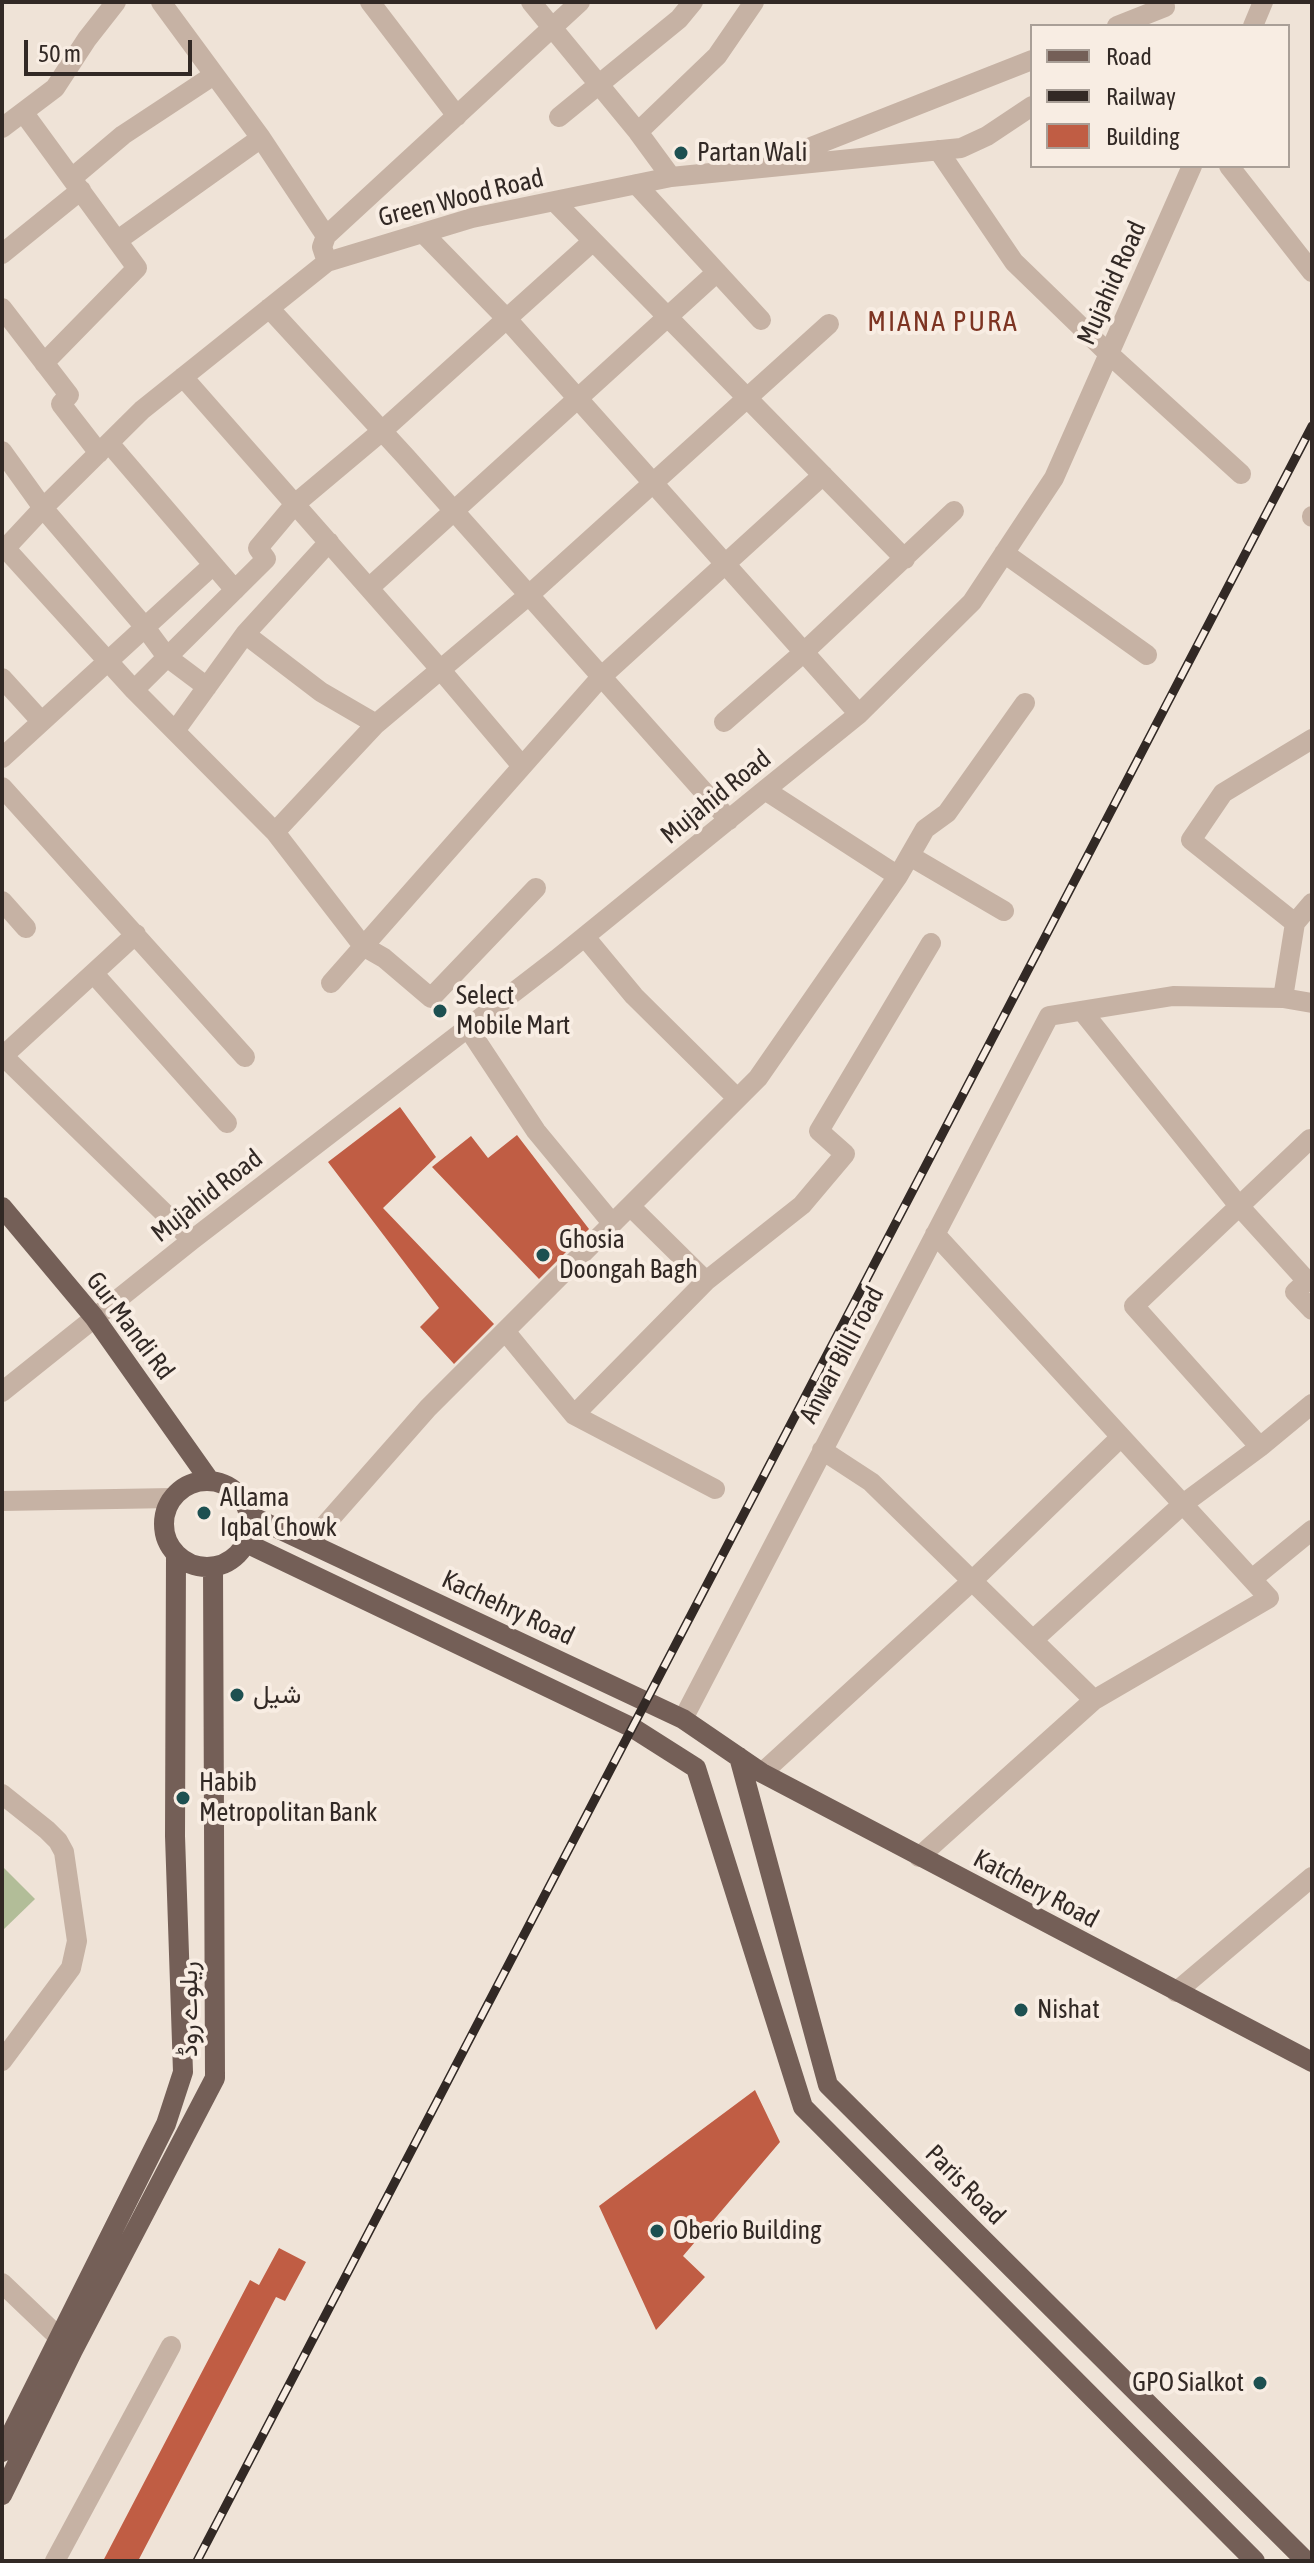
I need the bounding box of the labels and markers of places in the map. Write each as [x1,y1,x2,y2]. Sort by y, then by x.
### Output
place label: Partan Wali [697,137,807,169]
marker: Partan Wali [672,144,690,162]
place label: Select Mobile Mart [456,980,570,1042]
marker: Select Mobile Mart [431,1002,449,1020]
place label: Ghosia Doongah Bagh [559,1224,698,1286]
marker: Ghosia Doongah Bagh [534,1246,552,1264]
place label: Allama Iqbal Chowk [220,1482,337,1544]
marker: Allama Iqbal Chowk [195,1504,213,1522]
place label: شیل [253,1679,301,1711]
marker: شیل [228,1686,246,1704]
place label: Habib Metropolitan Bank [199,1767,377,1828]
marker: Habib Metropolitan Bank [174,1789,192,1807]
place label: Nishat [1037,1994,1100,2026]
marker: Nishat [1012,2001,1030,2019]
place label: Oberio Building [673,2215,821,2247]
marker: Oberio Building [648,2222,666,2240]
place label: GPO Sialkot [1132,2367,1244,2399]
marker: GPO Sialkot [1251,2374,1269,2392]

